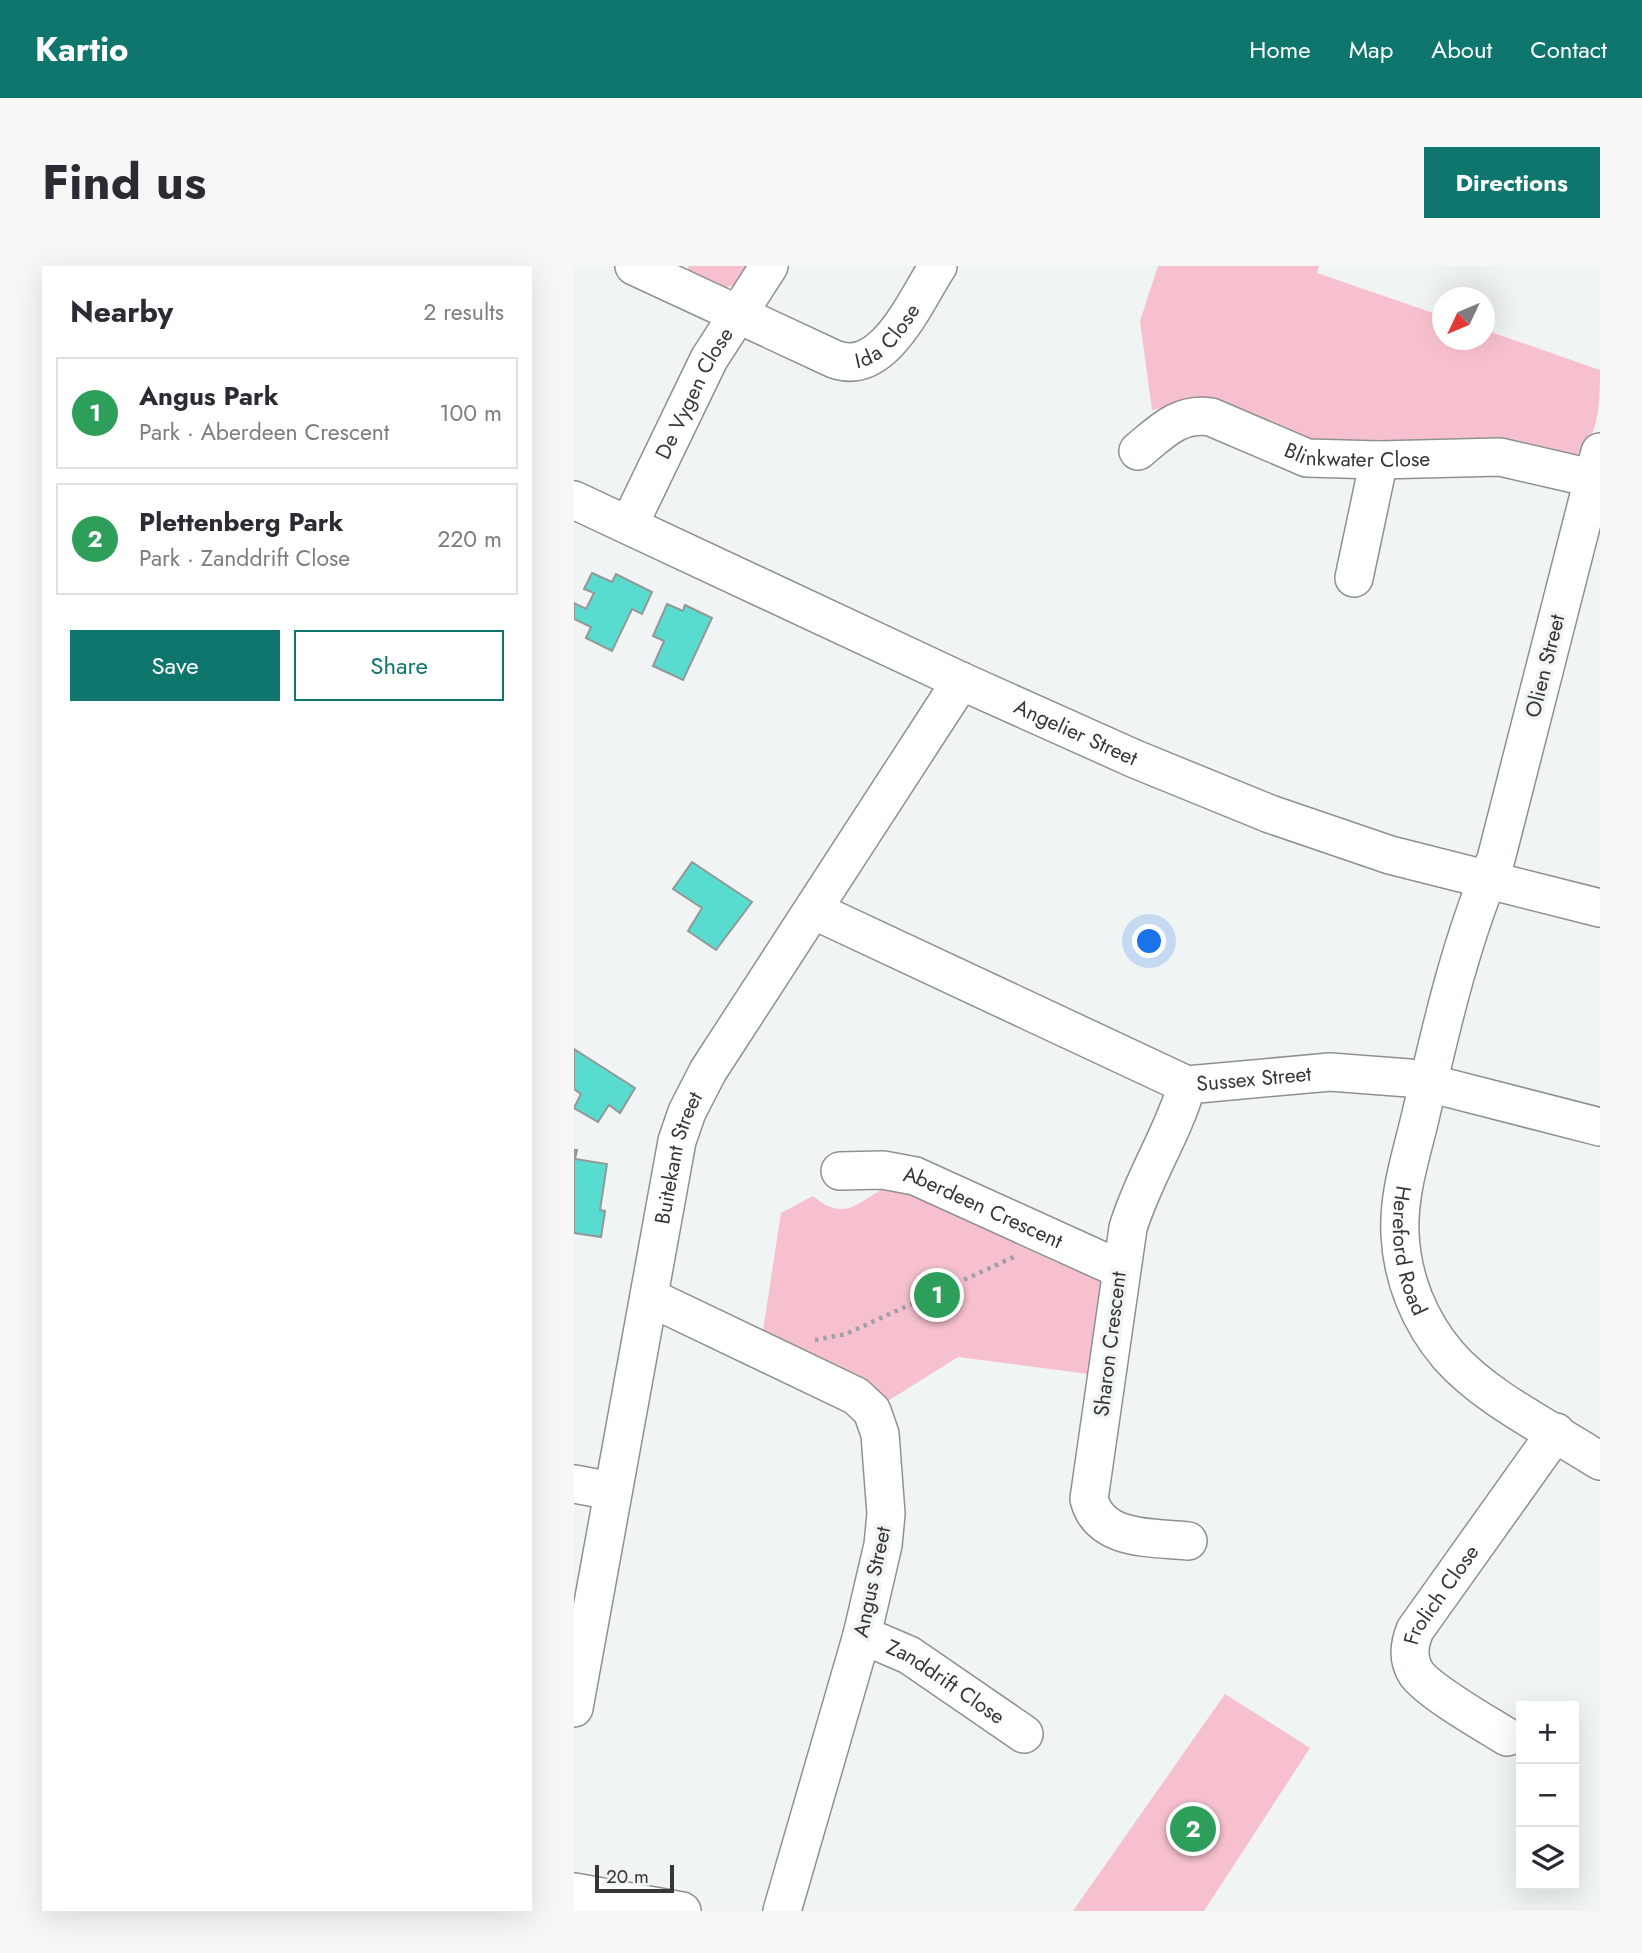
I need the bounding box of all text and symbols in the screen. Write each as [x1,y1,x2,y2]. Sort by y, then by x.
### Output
text: Kartio [35,26,129,73]
text: Home [1249,32,1311,67]
text: Map [1349,32,1393,67]
text: About [1431,32,1492,67]
text: Contact [1530,32,1607,67]
text: Find us [42,147,206,217]
button: Directions [1424,147,1600,218]
north arrow [1432,287,1495,350]
text: Nearby [70,290,173,333]
text: 2 results [423,295,504,329]
street label: Ida Close [852,298,927,376]
street label: De Vygen Close [648,321,741,464]
text: Angus Park [139,377,279,415]
text: 1 [89,396,101,430]
text: 100 m [439,396,502,430]
text: Park · Aberdeen Crescent [139,415,389,449]
street label: Blinkwater Close [1280,435,1431,475]
text: Plettenberg Park [139,503,344,541]
text: 2 [87,522,103,556]
text: 220 m [437,522,502,556]
text: Park · Zanddrift Close [139,541,350,575]
street label: Olien Street [1518,611,1572,721]
button: Save [70,630,280,701]
button: Share [294,630,504,701]
street label: Angelier Street [1009,692,1142,773]
your location [1132,924,1166,958]
street label: Sussex Street [1195,1059,1313,1099]
street label: Buitekant Street [647,1086,710,1227]
street label: Aberdeen Crescent [901,1159,1067,1256]
street label: Hereford Road [1385,1183,1434,1320]
pin: 1 [914,1269,960,1321]
street label: Sharon Crescent [1086,1270,1134,1418]
street label: Angus Street [846,1524,898,1640]
street label: Frolich Close [1396,1538,1486,1648]
street label: Zanddrift Close [882,1632,1011,1732]
map controls [1516,1701,1579,1890]
button: + [1516,1701,1579,1764]
button: − [1516,1764,1579,1827]
pin: 2 [1170,1803,1216,1855]
button: layers [1516,1827,1579,1890]
scale bar [595,1862,674,1894]
text: 20 m [606,1863,649,1890]

